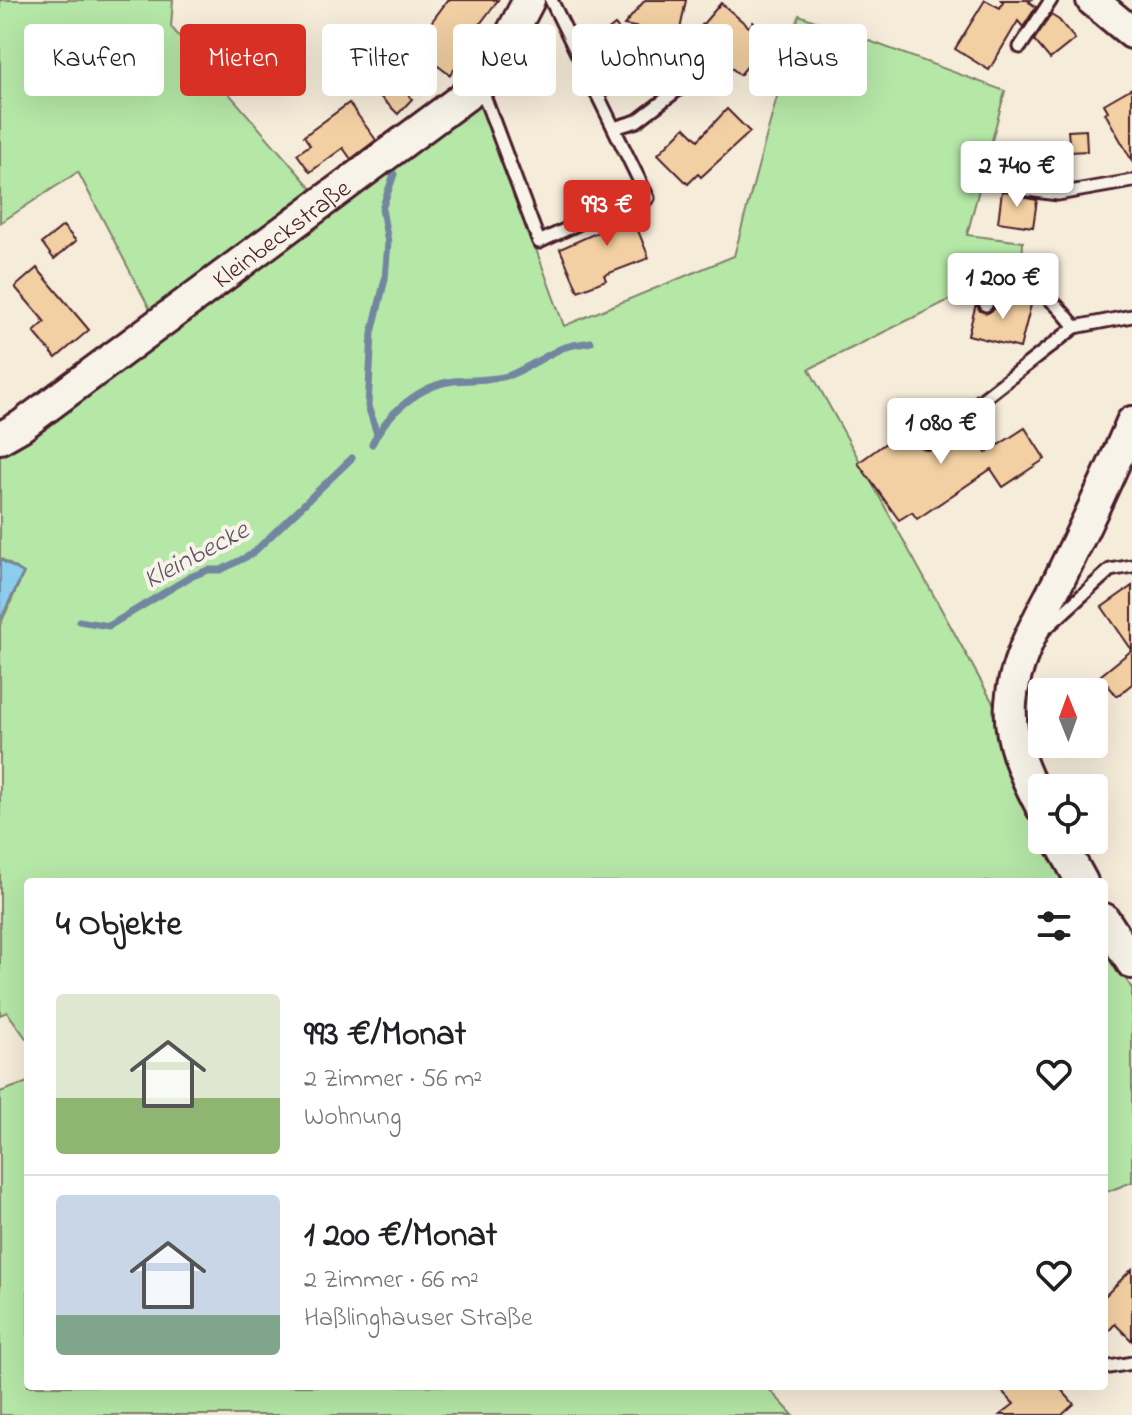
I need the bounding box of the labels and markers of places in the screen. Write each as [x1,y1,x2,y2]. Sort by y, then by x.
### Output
pin: 2 740 € [943,141,1091,209]
pin: 993 € [551,180,663,248]
pin: 1 200 € [929,253,1077,321]
pin: 1 080 € [867,398,1015,466]

